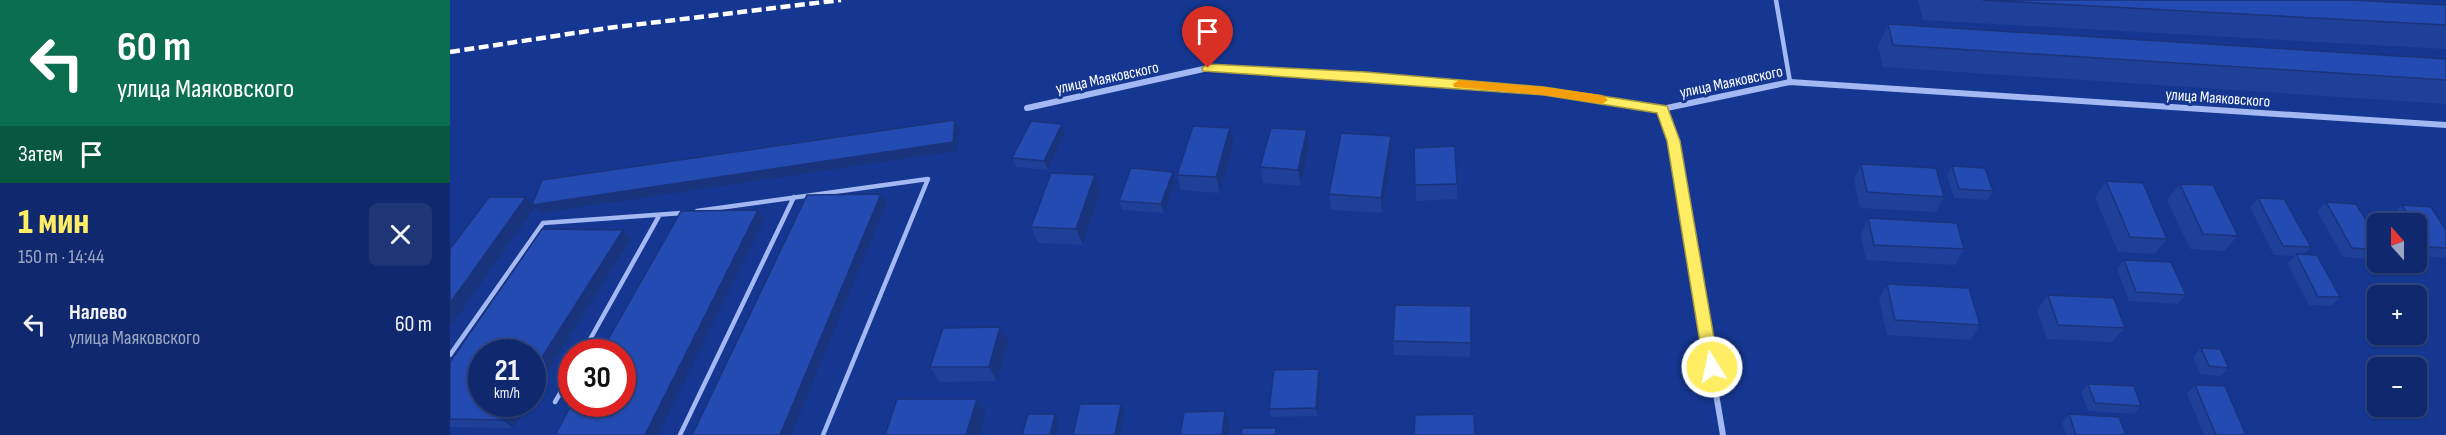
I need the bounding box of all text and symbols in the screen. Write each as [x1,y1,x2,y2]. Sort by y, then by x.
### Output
pin [1182,6,1233,68]
icon: arrive [1191,15,1224,48]
text: 60 m [117,22,191,73]
icon: left [18,24,96,102]
street label: улица Маяковского [1054,58,1161,99]
street label: улица Маяковского [1678,62,1785,103]
text: улица Маяковского [117,73,294,105]
street label: улица Маяковского [2165,85,2271,112]
icon: arrive [75,138,108,171]
text: Затем [18,141,63,168]
text: 1 мин [18,201,89,244]
button: close [369,203,432,266]
north arrow [2367,213,2427,273]
map controls [2367,213,2427,417]
text: 150 m · 14:44 [18,245,104,269]
button: + [2367,285,2427,345]
text: Налево [69,299,127,326]
icon: left [18,308,51,341]
text: 60 m [395,311,432,338]
text: улица Маяковского [69,326,200,350]
position arrow [1680,335,1744,399]
speed limit sign: 30 [558,339,636,417]
text: 21 [495,353,519,389]
button: − [2367,357,2427,417]
text: km/h [494,384,520,403]

